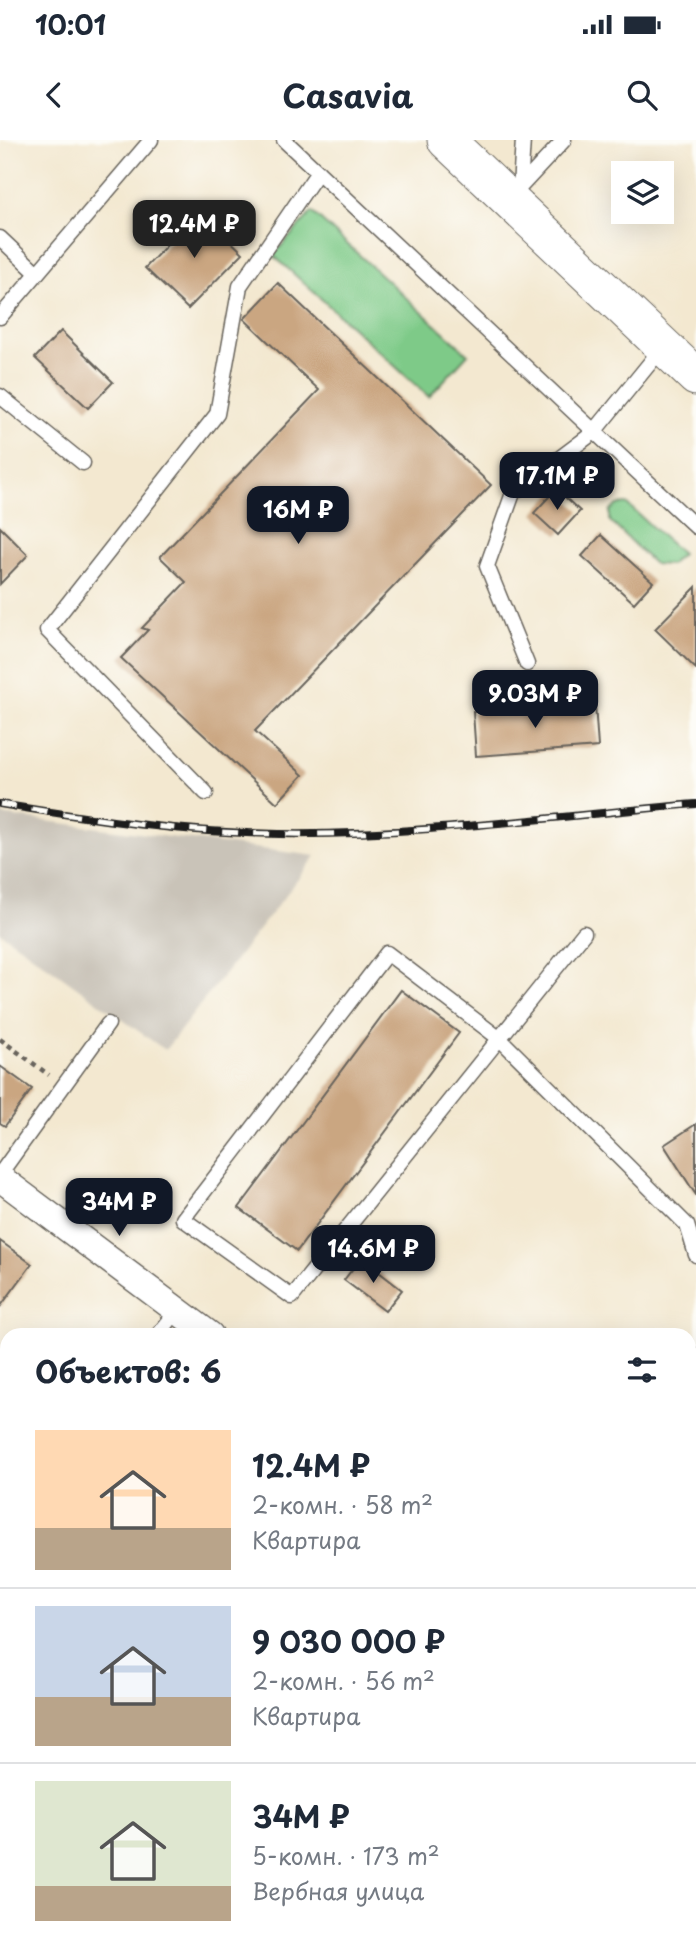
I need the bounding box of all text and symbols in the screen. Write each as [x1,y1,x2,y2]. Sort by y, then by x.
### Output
text: 10:01 [35,5,106,44]
text: Casavia [282,71,414,119]
icon: back [35,76,73,114]
icon: search [623,76,661,114]
map controls [611,161,674,224]
button: layers [611,161,674,224]
pin: 12.4M ₽ [129,200,259,260]
text: 12.4M ₽ [149,205,239,240]
pin: 17.1M ₽ [492,452,622,512]
text: 17.1M ₽ [516,457,598,492]
pin: 16M ₽ [249,486,347,546]
text: 16M ₽ [263,491,333,526]
pin: 9.03M ₽ [470,670,600,730]
text: 9.03M ₽ [488,675,582,710]
pin: 34M ₽ [70,1178,168,1238]
text: 34M ₽ [82,1183,156,1218]
pin: 14.6M ₽ [308,1226,438,1285]
text: 14.6M ₽ [327,1230,419,1265]
text: Объектов: 6 [35,1348,221,1393]
icon: filters [623,1351,661,1389]
text: 12.4M ₽ [252,1442,370,1487]
icon: home [91,1458,175,1542]
text: 2-комн. · 58 m² [252,1487,433,1522]
text: Квартира [252,1522,360,1557]
text: 9 030 000 ₽ [252,1618,445,1663]
icon: home [91,1634,175,1718]
text: 2-комн. · 56 m² [252,1663,435,1698]
text: Квартира [252,1698,360,1733]
text: 34M ₽ [252,1793,350,1838]
icon: home [91,1809,175,1893]
text: 5-комн. · 173 m² [252,1838,440,1873]
text: Вербная улица [252,1873,424,1908]

